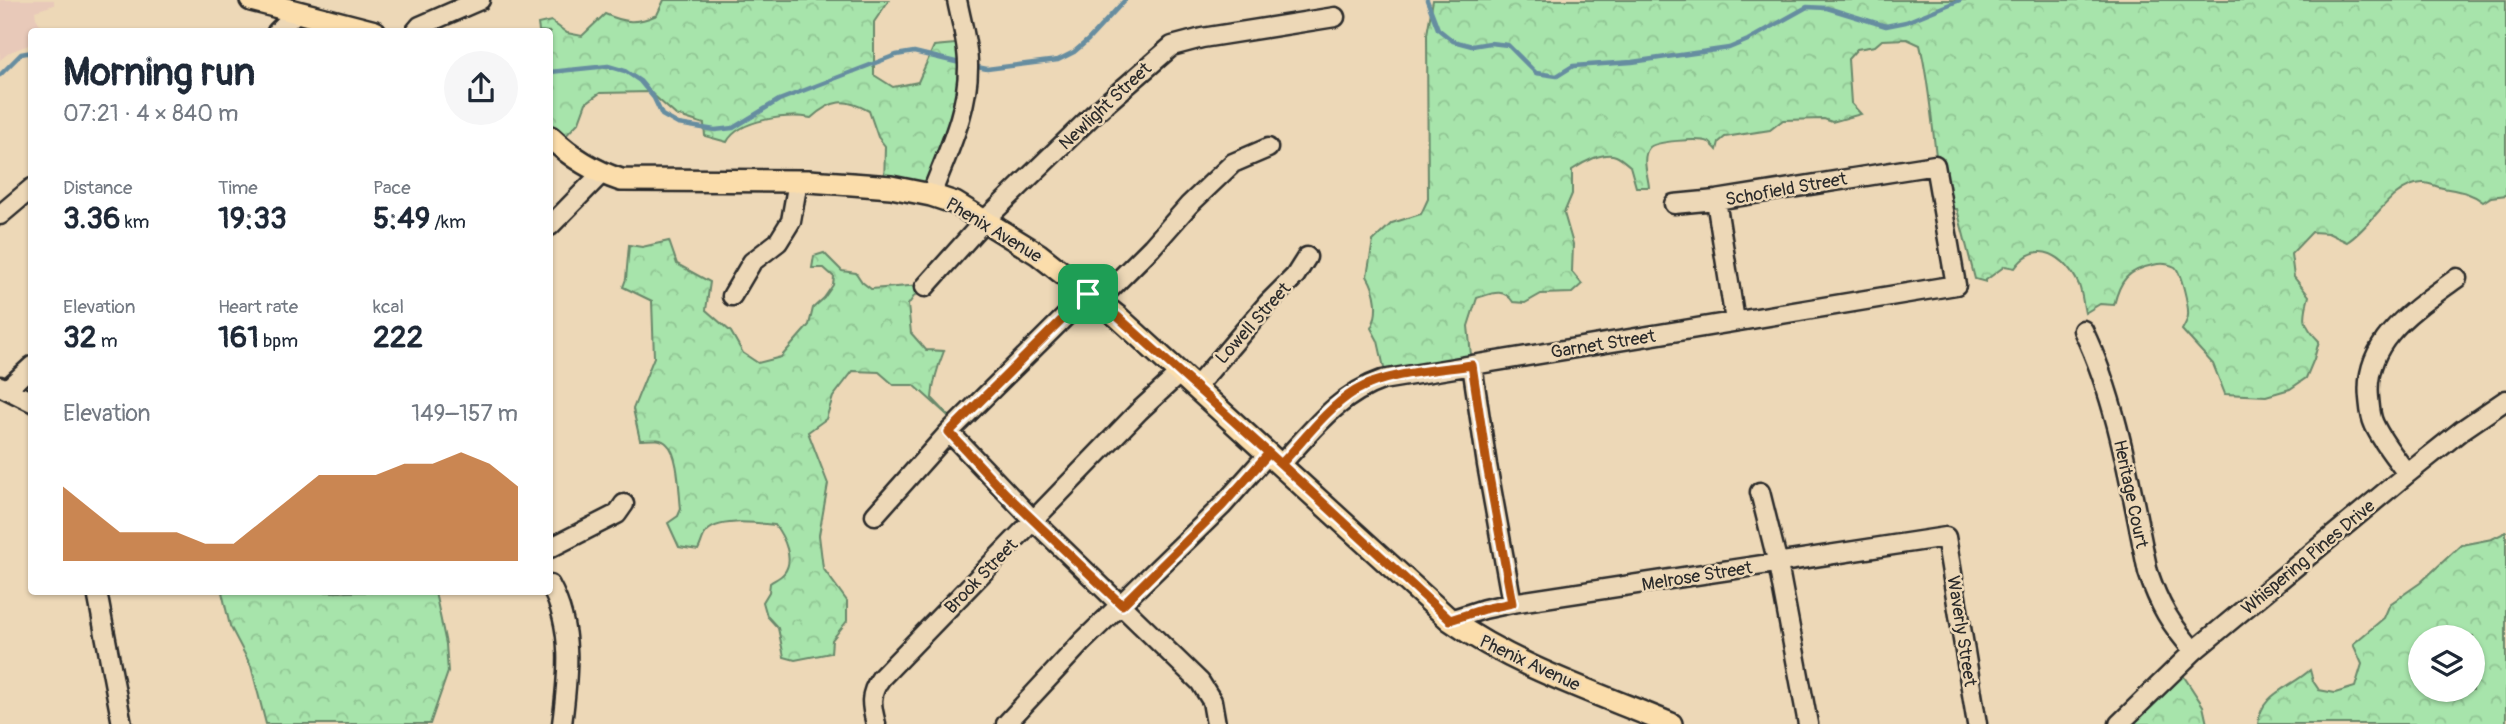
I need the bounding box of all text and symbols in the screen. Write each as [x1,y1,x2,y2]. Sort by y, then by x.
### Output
text: Morning run [63,49,255,97]
button: share [444,51,518,125]
street label: Newlight Street [1054,57,1157,155]
text: 07:21 · 4 × 840 m [63,99,238,128]
street label: Schofield Street [1724,167,1849,211]
text: Distance [63,176,132,200]
text: Time [218,176,258,200]
text: Pace [373,176,411,200]
street label: Phenix Avenue [941,193,1046,268]
text: 3.36 [63,200,121,237]
text: 19:33 [218,200,287,237]
text: 5:49 [373,200,430,237]
text: km [121,210,149,234]
text: /km [430,210,466,234]
pin [1058,264,1118,324]
icon: arrive [1069,275,1107,313]
street label: Lowell Street [1211,277,1297,369]
text: Elevation [63,295,135,319]
text: Heart rate [218,295,298,319]
text: kcal [373,295,404,319]
text: 32 [63,319,97,356]
text: 161 [218,319,259,356]
text: 222 [373,319,423,356]
street label: Garnet Street [1549,325,1658,364]
text: m [97,329,118,353]
text: bpm [259,329,298,353]
text: Elevation [63,399,151,428]
text: 149–157 m [411,399,518,428]
street label: Heritage Court [2108,438,2153,551]
street label: Whispering Pines Drive [2237,495,2380,620]
street label: Brook Street [940,533,1023,619]
street label: Melrose Street [1640,556,1755,597]
street label: Waverly Street [1941,574,1982,689]
map controls [2408,625,2485,702]
button: layers [2408,625,2485,702]
street label: Phenix Avenue [1476,630,1584,697]

